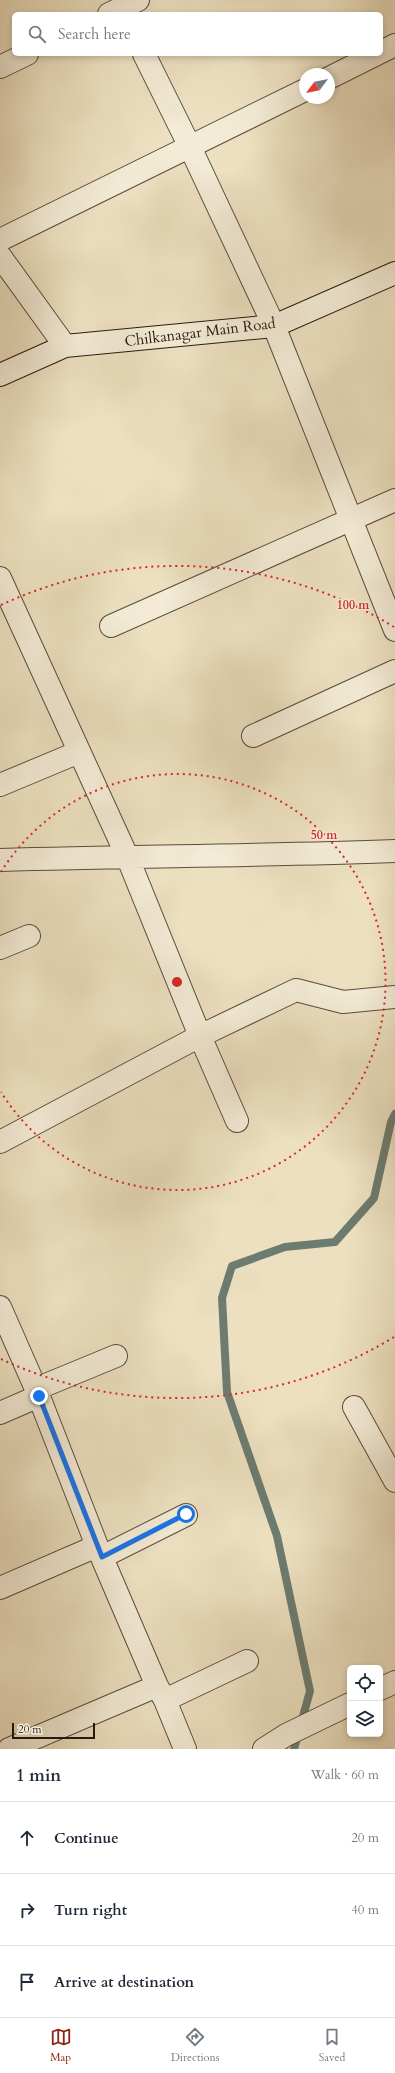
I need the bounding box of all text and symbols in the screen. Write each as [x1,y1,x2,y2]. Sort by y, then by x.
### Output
search box [12,12,383,56]
icon: search [26,23,48,45]
text: Search here [58,24,131,44]
north arrow [299,68,335,104]
street label: Chilkanagar Main Road [123,313,277,351]
text: 100 m [337,597,370,613]
text: 50 m [311,827,338,843]
centre of rings [170,975,184,989]
route end [30,1387,48,1405]
route start [177,1505,195,1523]
map controls [347,1665,383,1737]
button: locate [347,1665,383,1701]
button: layers [347,1701,383,1737]
scale bar [12,1721,95,1740]
text: 20 m [18,1722,42,1737]
text: 1 min [16,1764,61,1787]
text: Walk · 60 m [311,1766,379,1784]
icon: ahead [16,1827,38,1849]
text: Continue [54,1828,119,1848]
text: 20 m [351,1829,379,1847]
icon: right [16,1899,38,1921]
text: Turn right [54,1900,127,1920]
text: 40 m [351,1901,379,1919]
icon: arrive [16,1971,38,1993]
text: Arrive at destination [54,1972,194,1992]
tab: Map [50,2026,72,2065]
tab: Directions [171,2026,219,2065]
tab: Saved [319,2026,345,2065]

